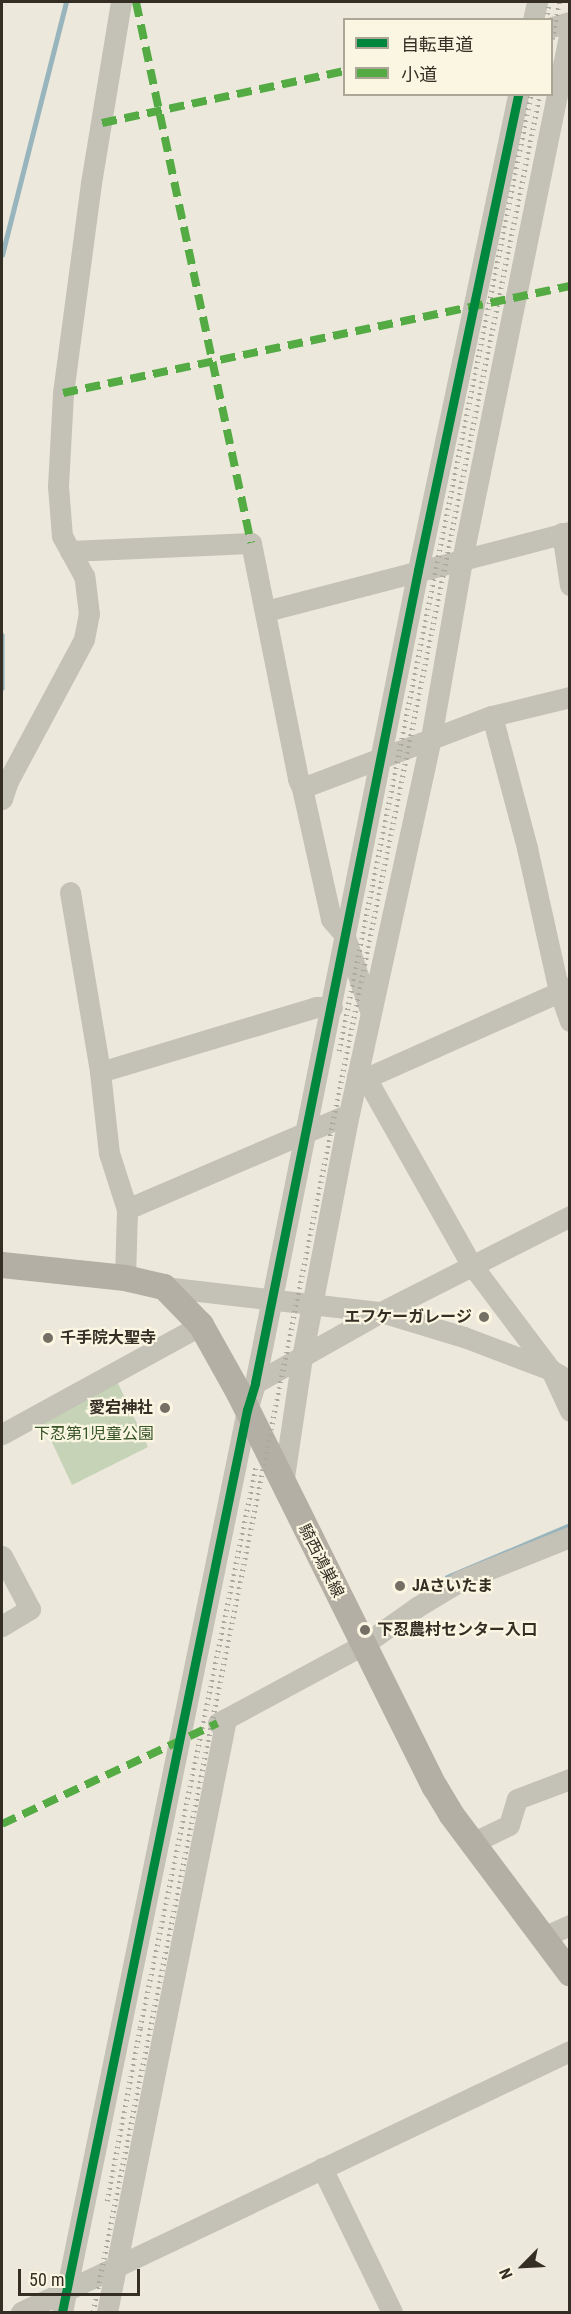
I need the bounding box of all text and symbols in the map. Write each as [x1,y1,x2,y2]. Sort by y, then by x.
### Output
legend [343,18,553,96]
text: 自転車道 [401,34,473,55]
text: 小道 [401,64,437,85]
place label: エフケーガレージ [344,1307,472,1327]
marker: エフケーガレージ [477,1310,491,1324]
place label: 千手院大聖寺 [60,1328,156,1348]
marker: 千手院大聖寺 [41,1331,55,1345]
place label: 愛宕神社 [89,1398,153,1418]
marker: 愛宕神社 [158,1401,172,1415]
park label: 下忍第1児童公園 [34,1424,154,1444]
street label: 騎西鴻巣線 [294,1521,348,1601]
place label: JAさいたま [412,1576,493,1596]
marker: JAさいたま [393,1579,407,1593]
place label: 下忍農村センター入口 [377,1620,537,1640]
marker: 下忍農村センター入口 [358,1623,372,1637]
north arrow [493,2236,553,2296]
scale bar [21,2257,142,2295]
text: N [495,2265,517,2282]
text: 50 m [29,2269,64,2290]

